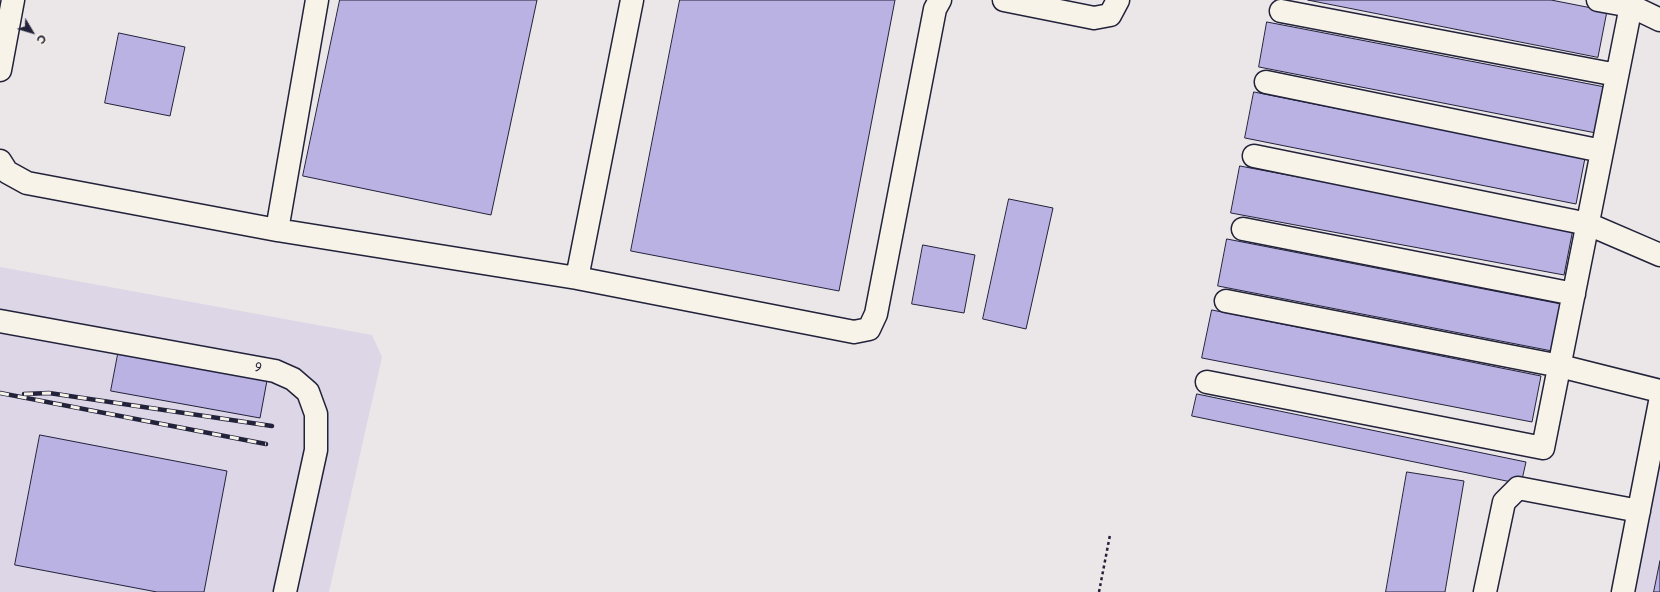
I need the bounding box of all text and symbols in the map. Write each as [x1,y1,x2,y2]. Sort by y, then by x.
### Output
north arrow [12,12,52,52]
text: С [33,31,51,48]
street label: 9 [253,360,263,376]

